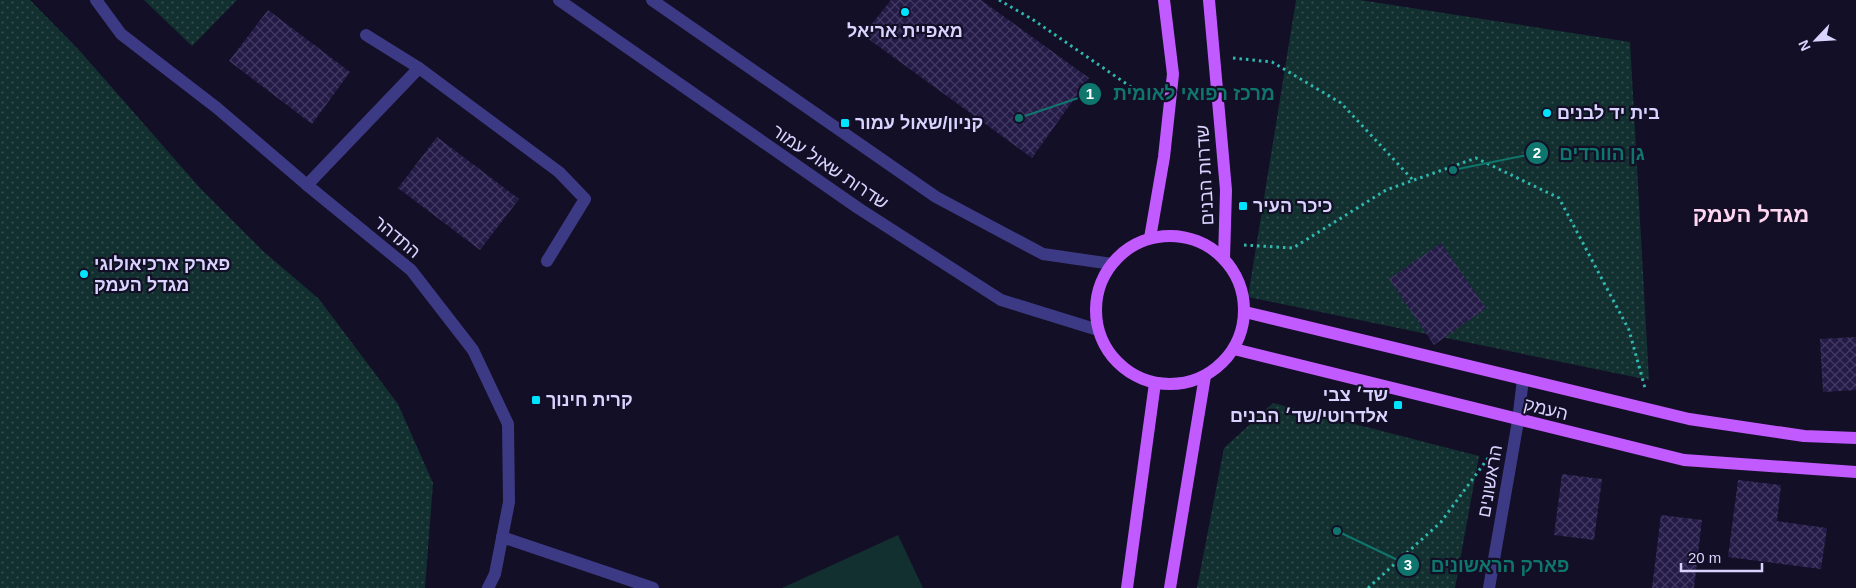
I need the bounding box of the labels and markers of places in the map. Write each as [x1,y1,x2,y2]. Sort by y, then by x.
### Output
marker: מאפיית אריאל [899,6,911,18]
place label: מאפיית אריאל [847,21,963,41]
callout: מרכז רפואי לאומית [1078,77,1284,111]
place label: בית יד לבנים [1557,103,1660,123]
marker: בית יד לבנים [1541,107,1553,119]
place label: קניון/שאול עמור [855,113,983,133]
marker: קניון/שאול עמור [839,117,851,129]
callout: גן הוורדים [1524,136,1655,170]
place label: כיכר העיר [1253,196,1332,216]
marker: כיכר העיר [1237,200,1249,212]
place label: פארק ארכיאולוגי מגדל העמק [94,254,230,295]
marker: פארק ארכיאולוגי מגדל העמק [78,268,90,280]
place label: שד׳ צבי אלדרוטי/שד׳ הבנים [1230,385,1388,426]
place label: קרית חינוך [546,390,633,410]
marker: קרית חינוך [530,394,542,406]
marker: שד׳ צבי אלדרוטי/שד׳ הבנים [1392,399,1404,411]
callout: פארק הראשונים [1396,548,1579,582]

